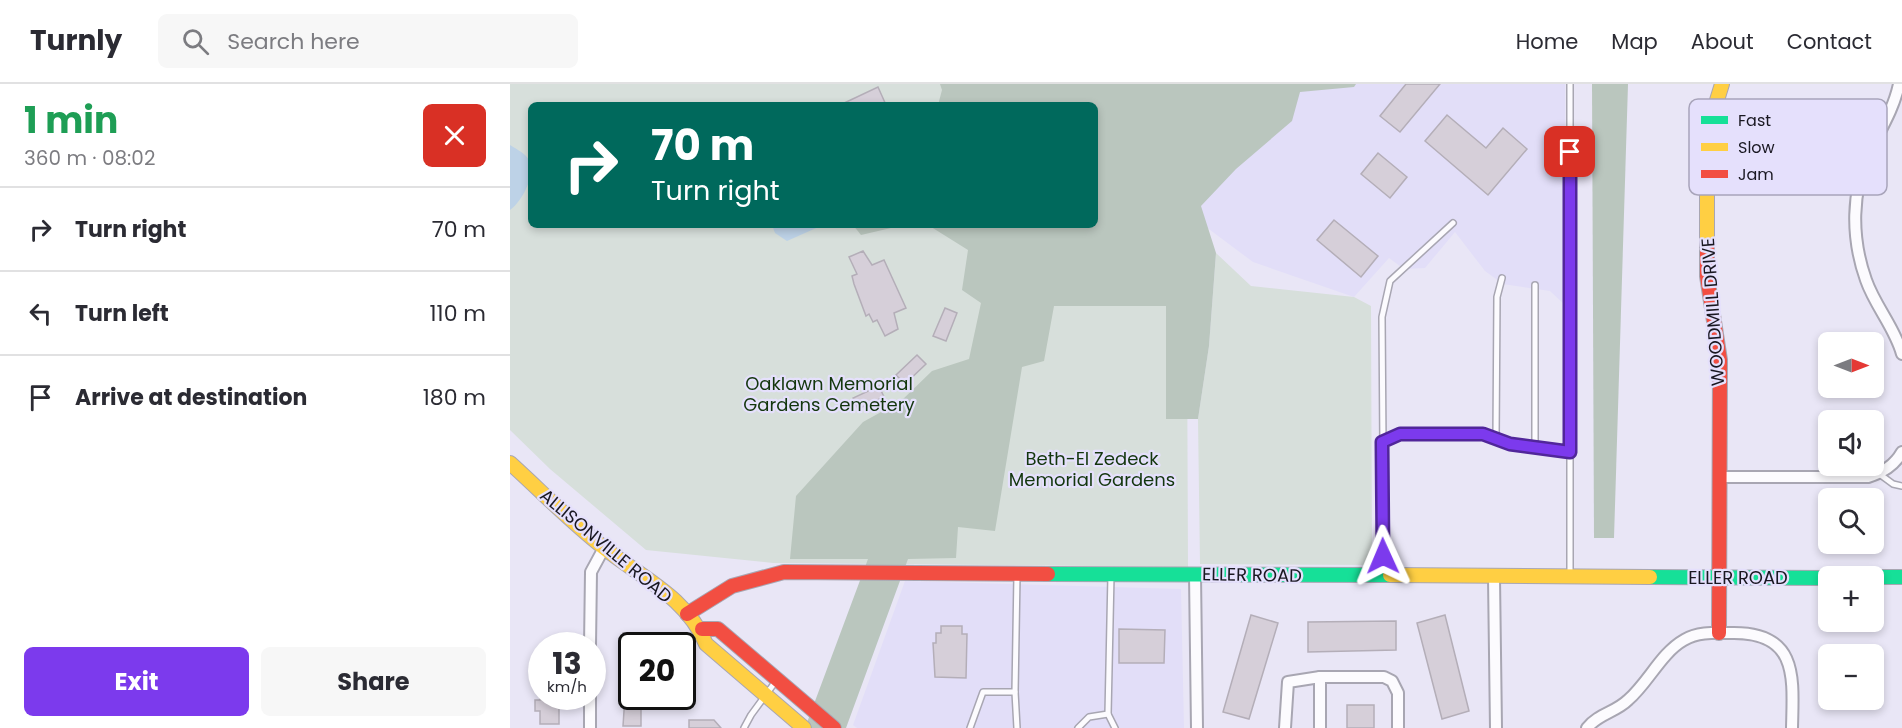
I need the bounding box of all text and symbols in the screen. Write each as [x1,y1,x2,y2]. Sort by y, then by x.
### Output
search box [158,14,578,68]
text: Turnly [30,21,122,60]
icon: search [179,25,212,58]
text: Search here [227,26,360,57]
text: Home [1516,27,1578,56]
text: Map [1611,27,1658,56]
text: About [1691,27,1754,56]
text: Contact [1787,27,1872,56]
text: 1 min [24,95,118,146]
legend [1689,99,1887,195]
button: close [423,104,486,167]
text: Fast [1738,109,1771,132]
text: 70 m [651,116,754,175]
icon: right [552,126,630,204]
pin [1544,126,1595,177]
icon: arrive [1553,135,1586,168]
text: Slow [1738,136,1775,159]
text: 360 m · 08:02 [24,144,155,172]
text: Jam [1738,163,1774,186]
text: Turn right [651,172,780,209]
icon: right [24,213,57,246]
text: Turn right [75,214,186,245]
text: 70 m [432,214,486,245]
street label: WOODMILL DRIVE [1695,237,1730,387]
icon: left [24,297,57,330]
text: Turn left [75,298,169,329]
text: 110 m [430,298,486,329]
north arrow [1818,332,1884,398]
map controls [1818,332,1884,710]
park label: Oaklawn Memorial Gardens Cemetery [743,371,915,417]
icon: arrive [24,381,57,414]
text: Arrive at destination [75,382,307,413]
text: 180 m [423,382,486,413]
button: sound [1818,410,1884,476]
park label: Beth-El Zedeck Memorial Gardens [1009,446,1175,492]
street label: ALLISONVILLE ROAD [535,483,678,608]
button: search [1818,488,1884,554]
position arrow [1351,524,1415,588]
street label: ELLER ROAD [1202,561,1302,588]
street label: ELLER ROAD [1688,565,1788,590]
button: + [1818,566,1884,632]
speed limit sign: 20 [618,632,696,710]
text: 13 [552,642,582,685]
button: − [1818,644,1884,710]
button: Exit [24,647,249,716]
button: Share [261,647,486,716]
text: km/h [547,676,587,697]

